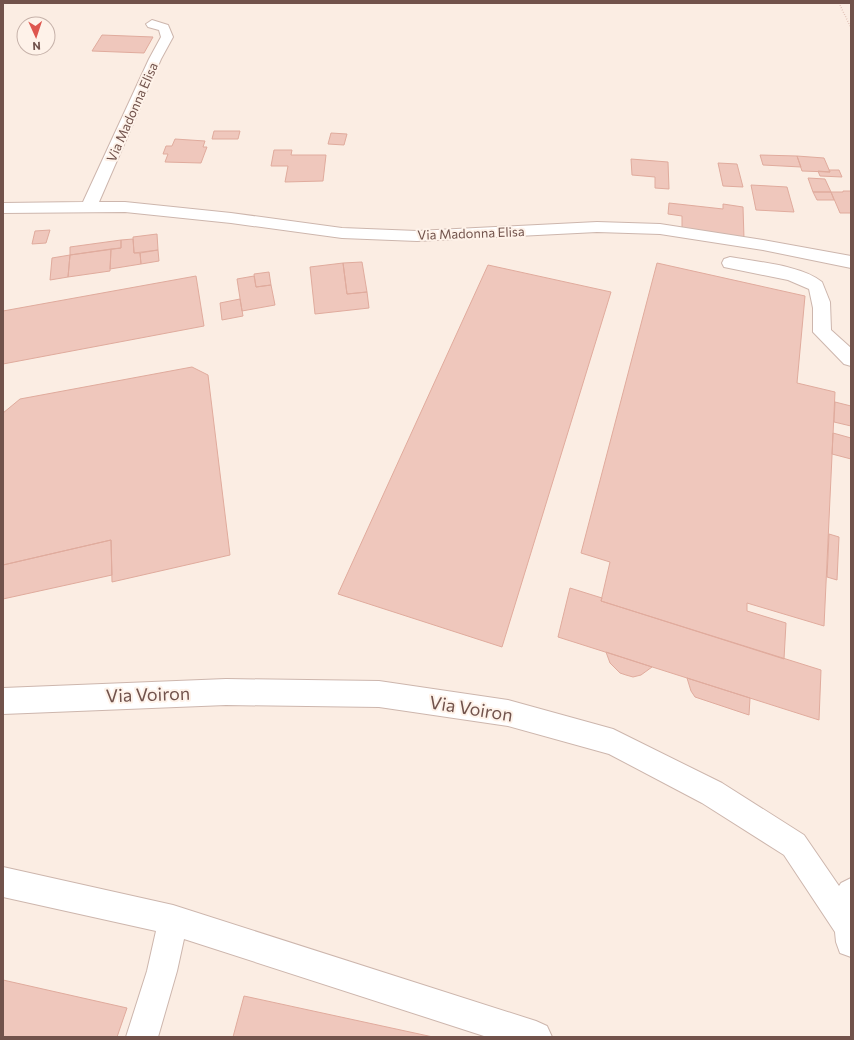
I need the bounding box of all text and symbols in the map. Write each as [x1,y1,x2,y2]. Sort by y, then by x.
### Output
north arrow [16,16,56,56]
text: N [32,40,41,53]
street label: Via Madonna Elisa [103,60,161,164]
street label: Via Madonna Elisa [417,223,525,243]
street label: Via Voiron [105,682,190,706]
street label: Via Voiron [428,691,514,725]

